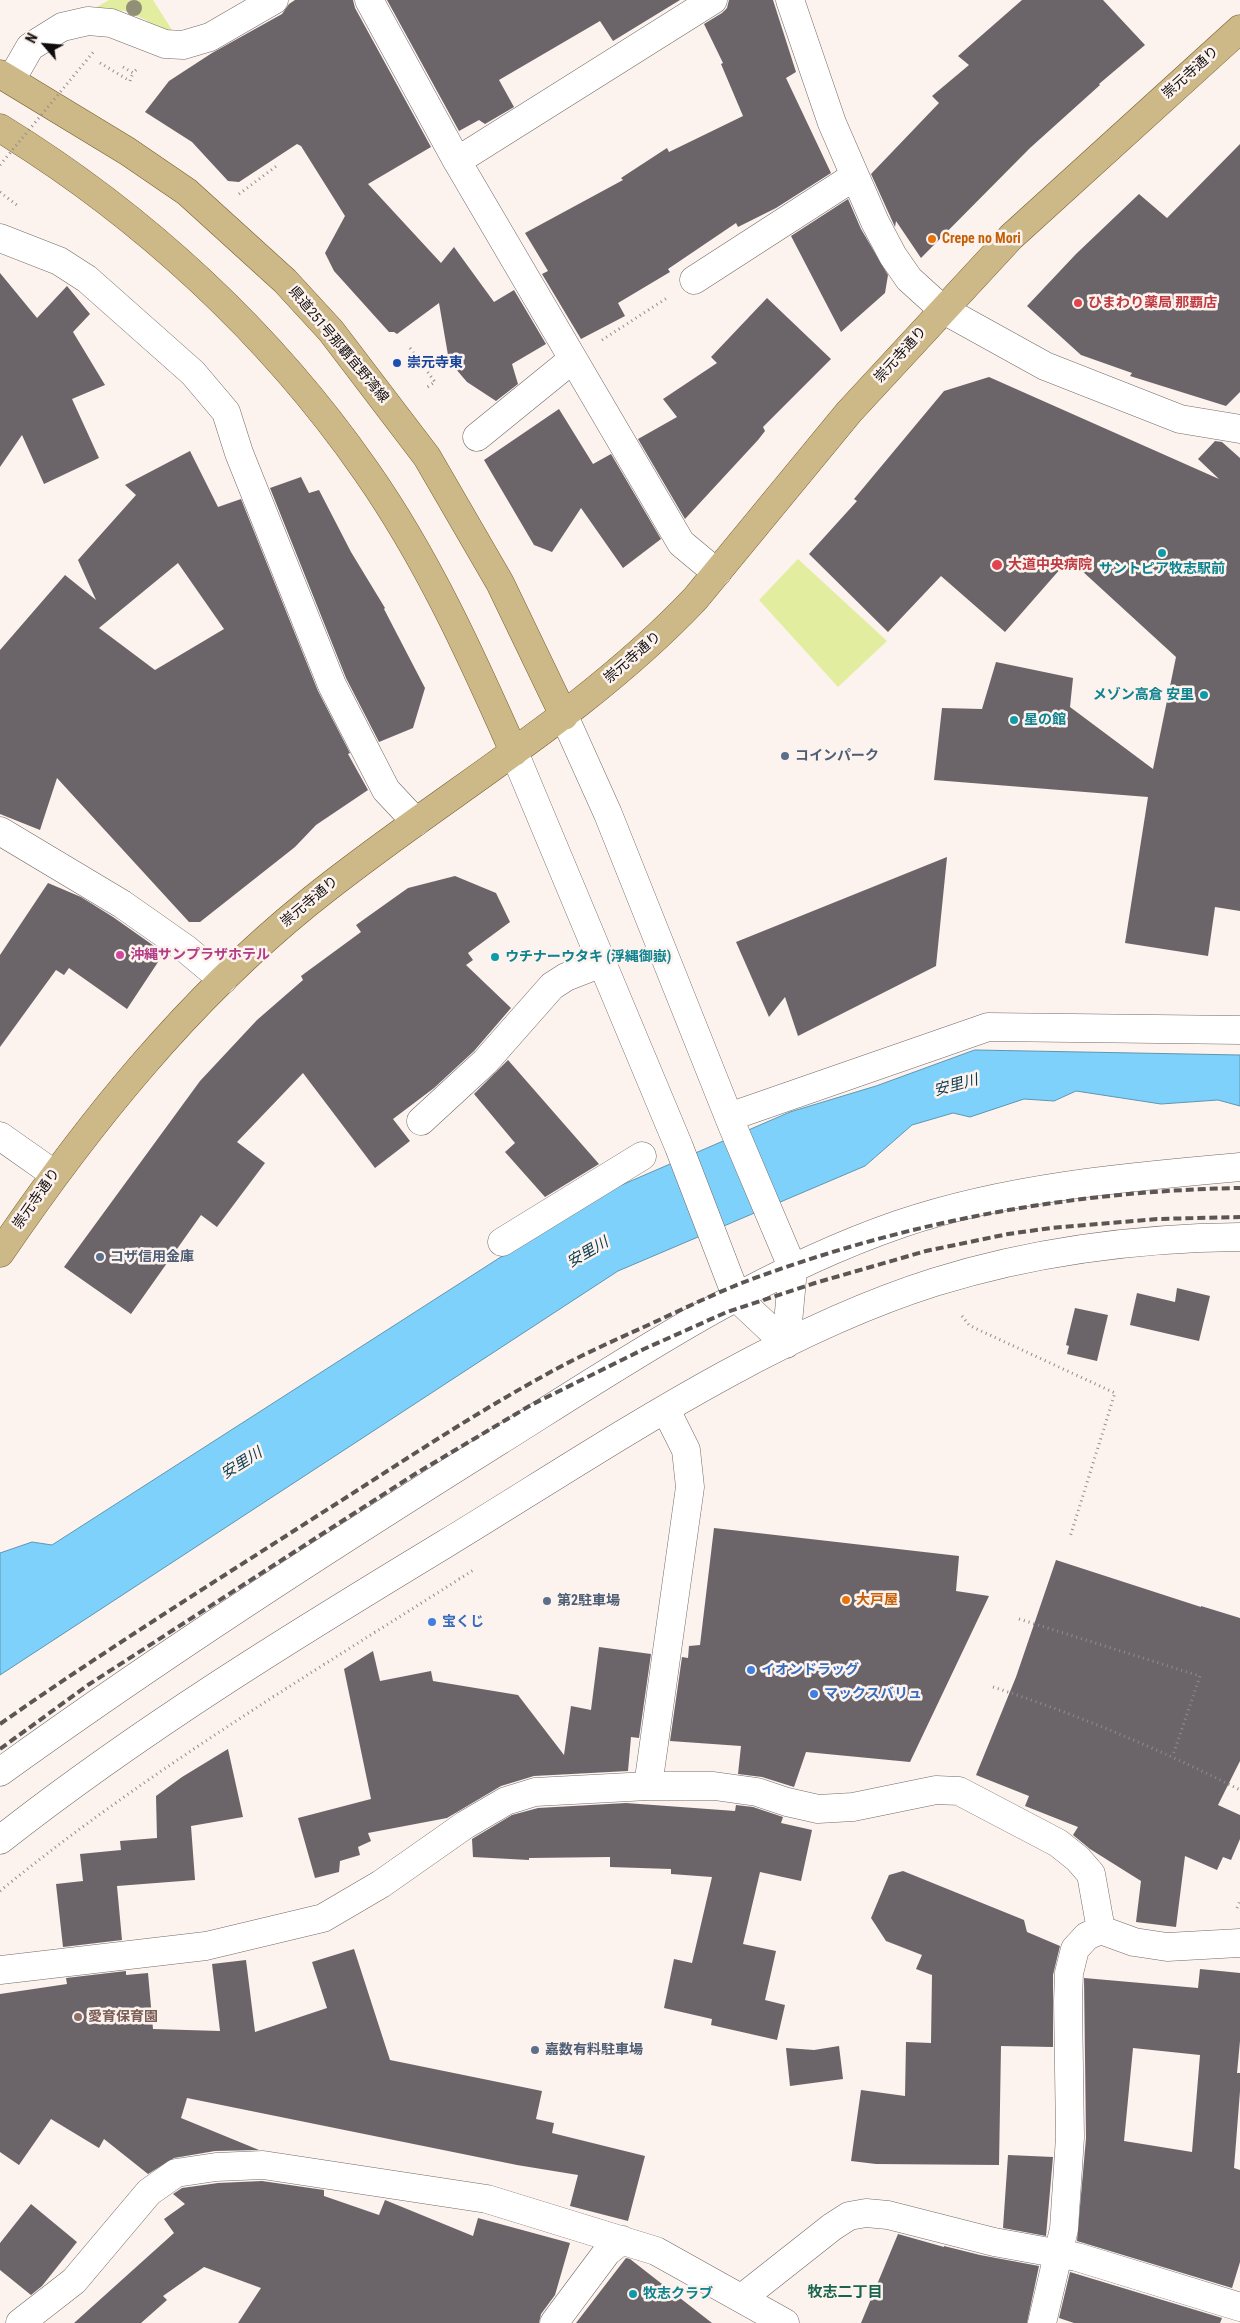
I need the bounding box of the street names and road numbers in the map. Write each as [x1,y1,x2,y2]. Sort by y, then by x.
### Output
street label: 崇元寺通り [1159,43,1223,103]
street label: 県道251号那覇宜野湾線 [284,283,392,407]
street label: 崇元寺通り [871,323,931,387]
street label: 崇元寺通り [601,629,665,687]
street label: 崇元寺通り [278,873,342,931]
street label: 崇元寺通り [10,1166,64,1232]

